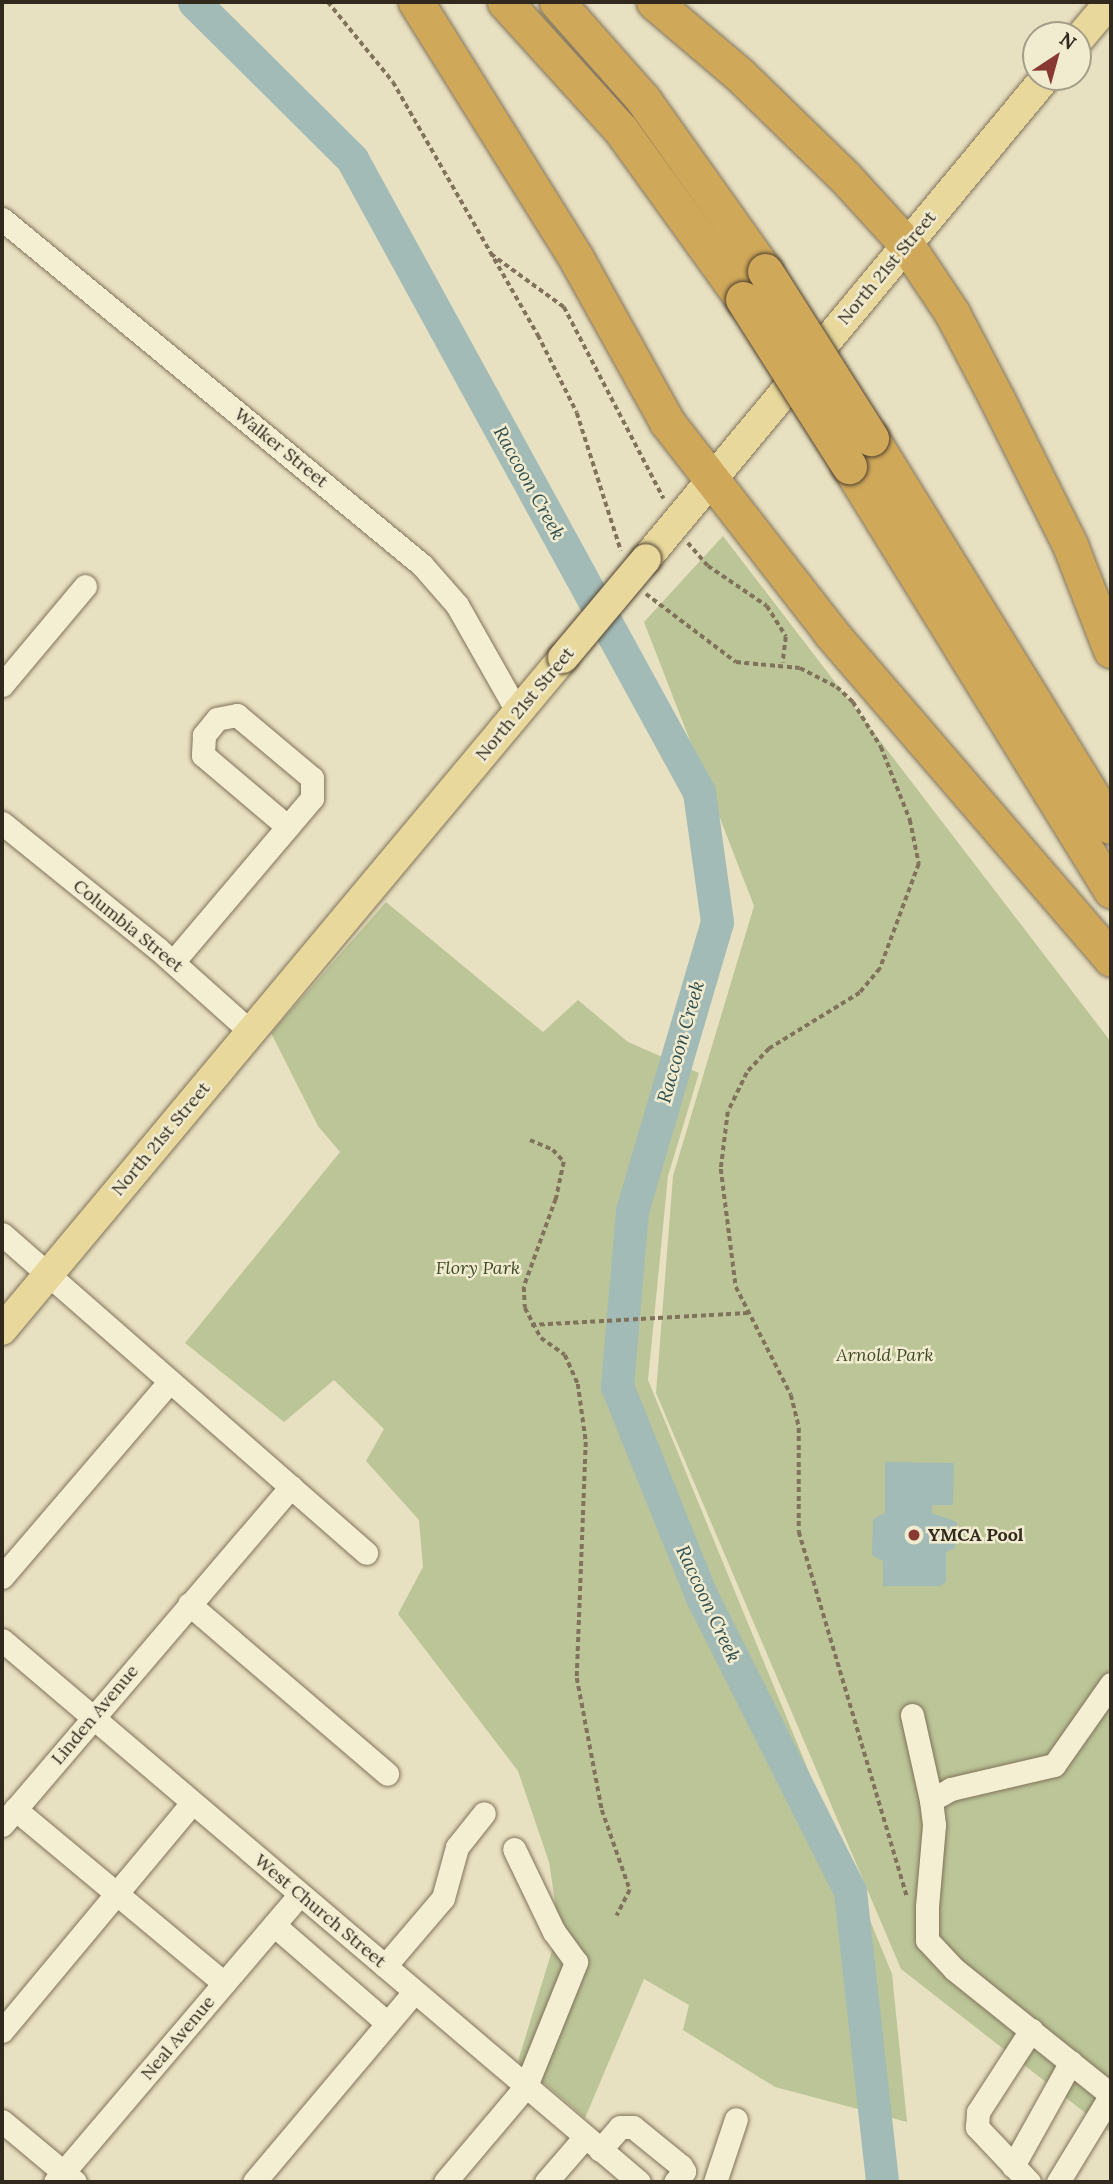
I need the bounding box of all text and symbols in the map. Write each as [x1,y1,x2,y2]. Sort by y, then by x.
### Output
north arrow [1022,21,1092,91]
text: N [1055,27,1081,55]
street label: North 21st Street [833,207,941,329]
street label: Walker Street [230,404,332,492]
water label: Raccoon Creek [488,422,570,544]
street label: North 21st Street [471,643,579,765]
street label: Columbia Street [69,875,187,977]
water label: Raccoon Creek [653,978,709,1106]
street label: North 21st Street [107,1078,215,1200]
park label: Flory Park [436,1257,520,1279]
park label: Arnold Park [836,1344,934,1366]
place label: YMCA Pool [928,1524,1023,1546]
marker: YMCA Pool [906,1527,922,1543]
water label: Raccoon Creek [671,1542,745,1666]
street label: Linden Avenue [47,1661,143,1769]
street label: West Church Street [250,1850,390,1972]
street label: Neal Avenue [137,1992,219,2084]

